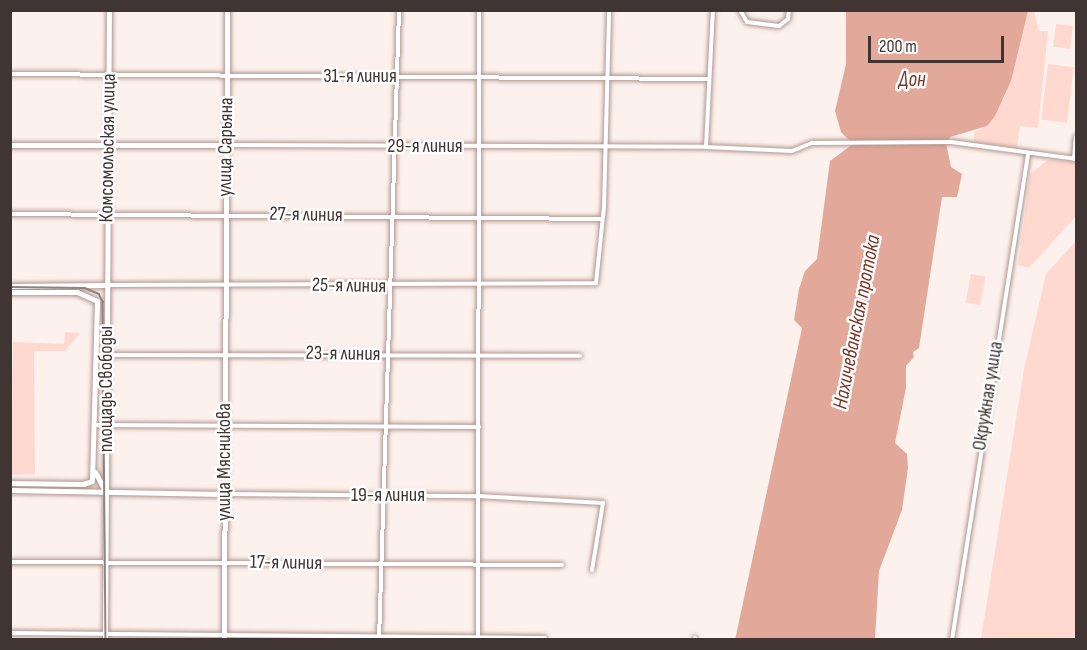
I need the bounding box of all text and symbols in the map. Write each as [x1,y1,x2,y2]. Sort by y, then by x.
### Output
scale bar [871,24,1008,62]
text: 200 m [879,36,917,57]
street label: 31-я линия [323,64,397,88]
water label: Дон [898,67,926,93]
street label: Комсомольская улица [95,73,121,223]
street label: улица Сарьяна [213,97,239,197]
street label: 29-я линия [387,134,463,158]
street label: 27-я линия [269,202,343,228]
water label: Нахичеванская протока [828,233,886,411]
street label: 25-я линия [312,273,386,299]
street label: площадь Свободы [94,326,118,452]
street label: Окружная улица [968,340,1008,452]
street label: 23-я линия [305,341,381,367]
street label: улица Мясникова [212,403,236,521]
street label: 19-я линия [351,483,425,507]
street label: 17-я линия [250,550,322,576]

